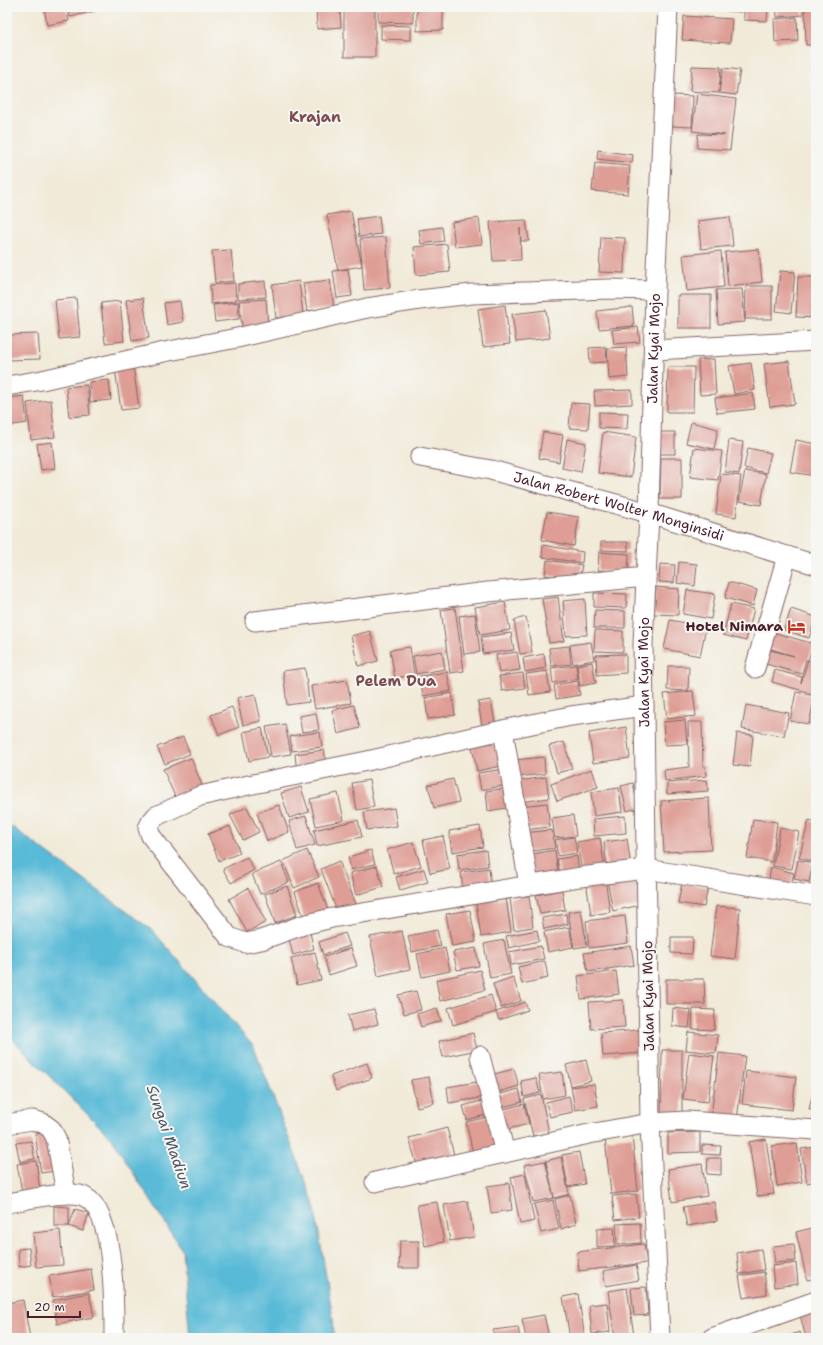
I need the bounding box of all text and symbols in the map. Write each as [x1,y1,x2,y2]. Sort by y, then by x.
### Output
district label: Krajan [289,107,341,127]
street label: Jalan Kyai Mojo [643,293,664,404]
street label: Jalan Robert Wolter Monginsidi [511,468,726,545]
street label: Jalan Kyai Mojo [634,616,653,728]
hotel icon: Hotel Nimara [786,616,806,636]
place label: Hotel Nimara [686,617,783,635]
district label: Pelem Dua [356,671,437,691]
street label: Jalan Kyai Mojo [638,940,658,1052]
water label: Sungai Madiun [142,1082,196,1192]
scale bar [28,1293,80,1319]
text: 20 m [34,1299,65,1315]

